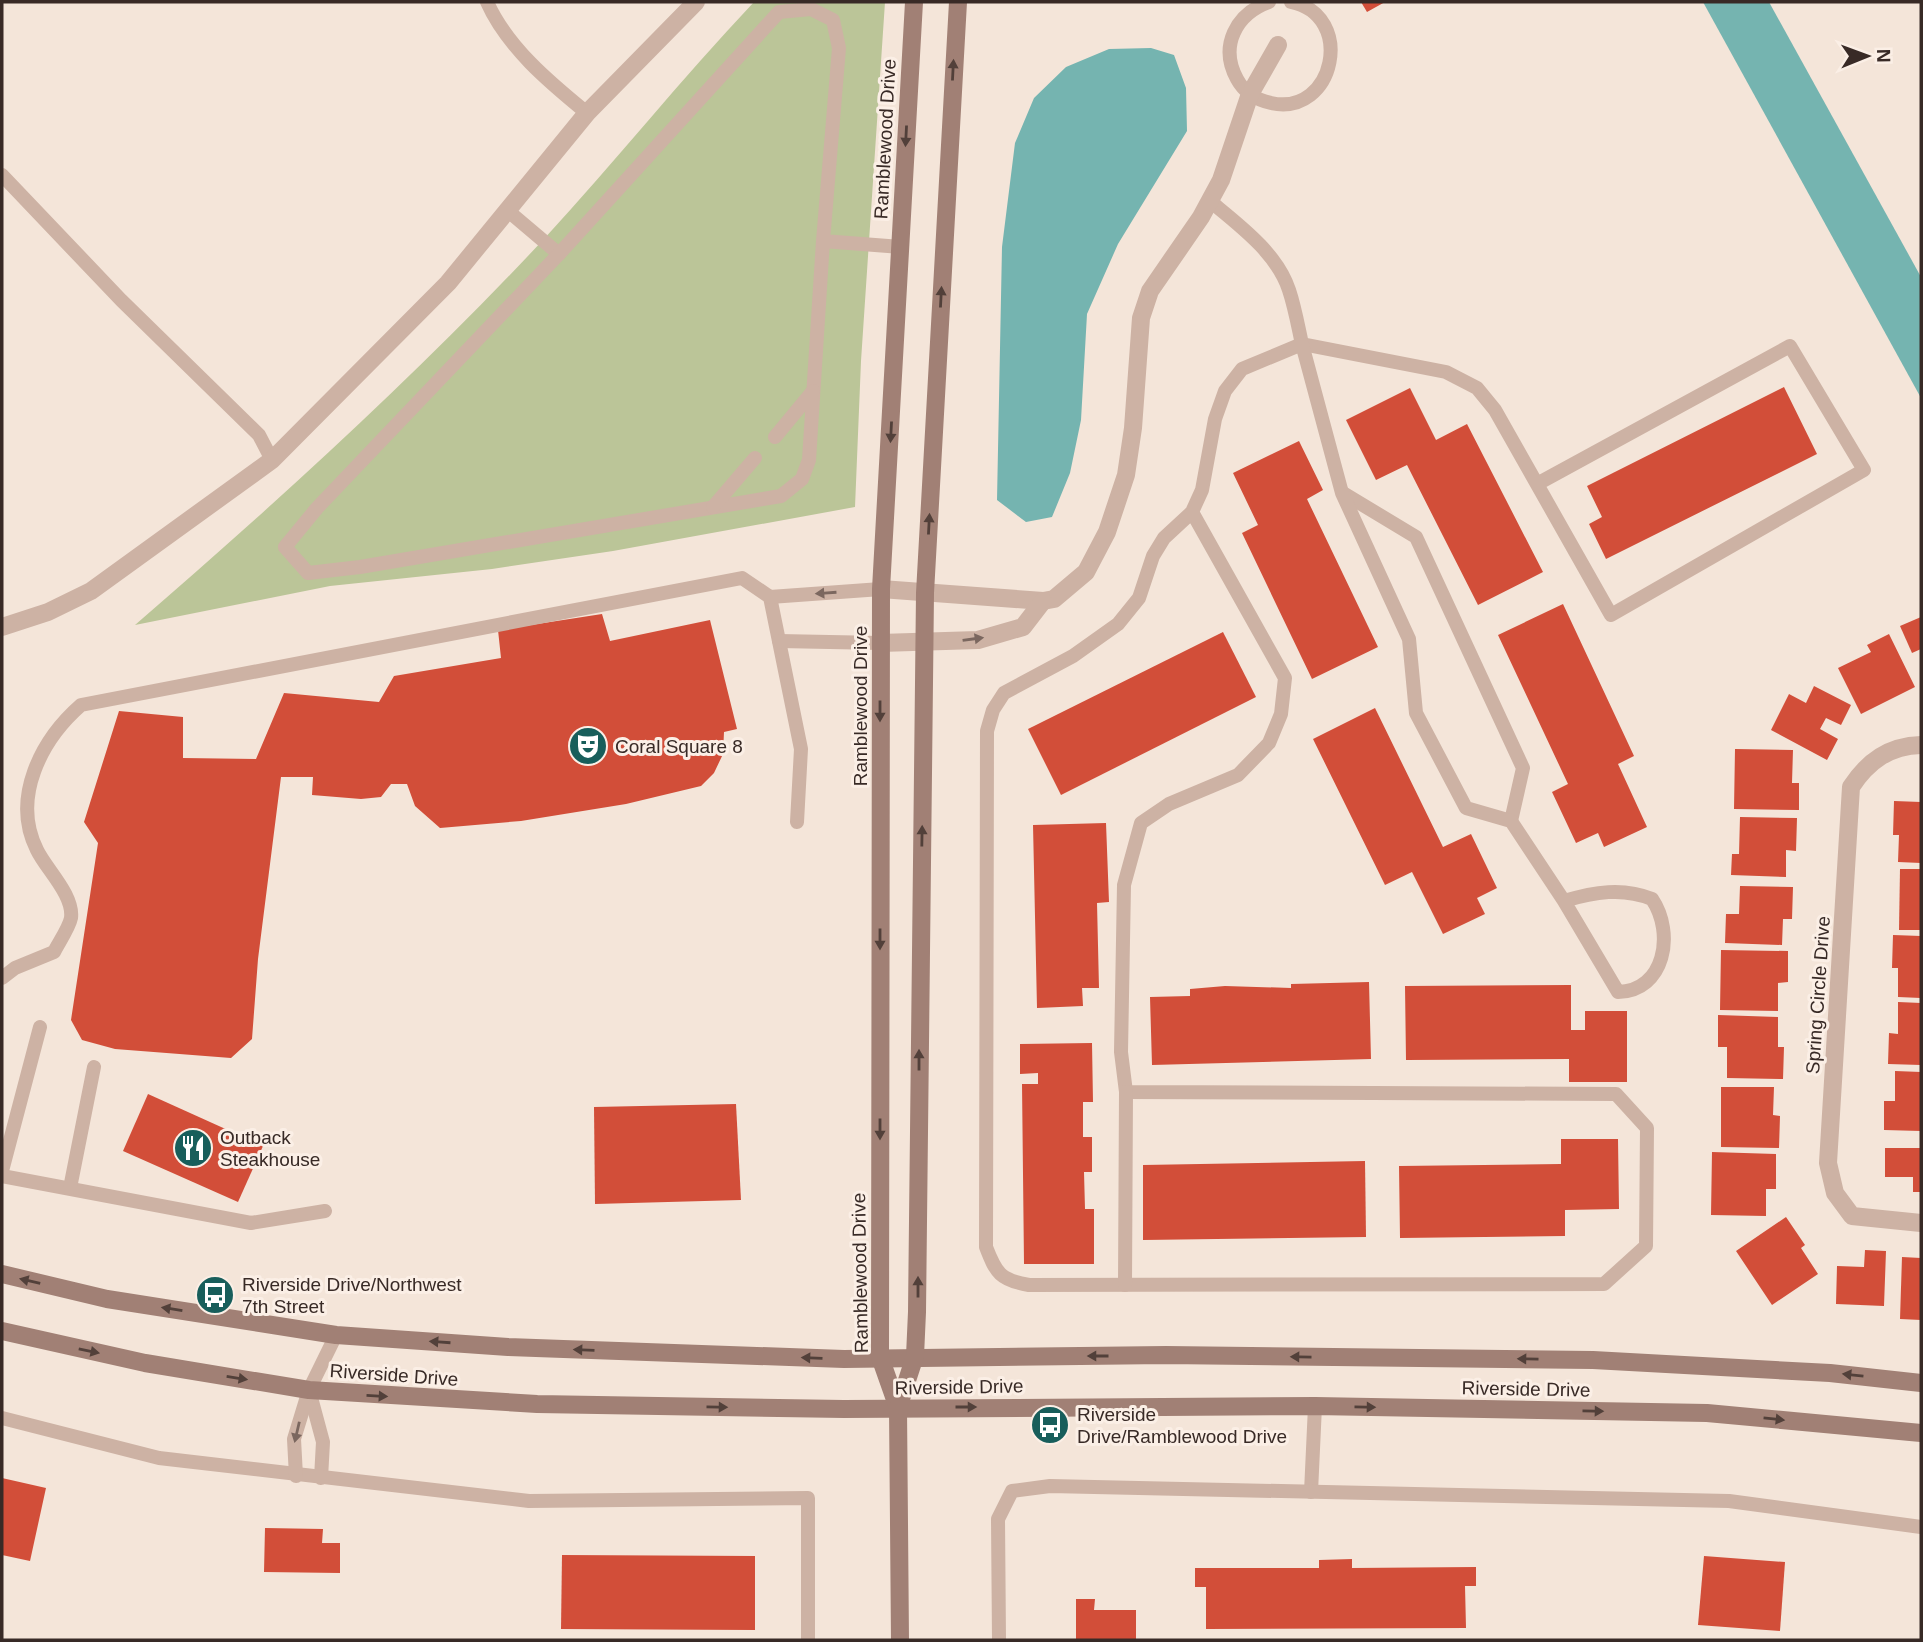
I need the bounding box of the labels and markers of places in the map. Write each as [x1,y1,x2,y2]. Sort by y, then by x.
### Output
theatre icon: Coral Square 8 [567,725,609,767]
place label: Coral Square 8 [615,736,743,757]
restaurant icon: Outback Steakhouse [172,1127,214,1169]
place label: Outback Steakhouse [220,1127,320,1170]
bus stop icon: Riverside Drive/Northwest 7th Street [194,1274,236,1316]
place label: Riverside Drive/Northwest 7th Street [242,1274,462,1317]
bus stop icon: Riverside Drive/Ramblewood Drive [1029,1404,1071,1446]
place label: Riverside Drive/Ramblewood Drive [1077,1404,1287,1447]

